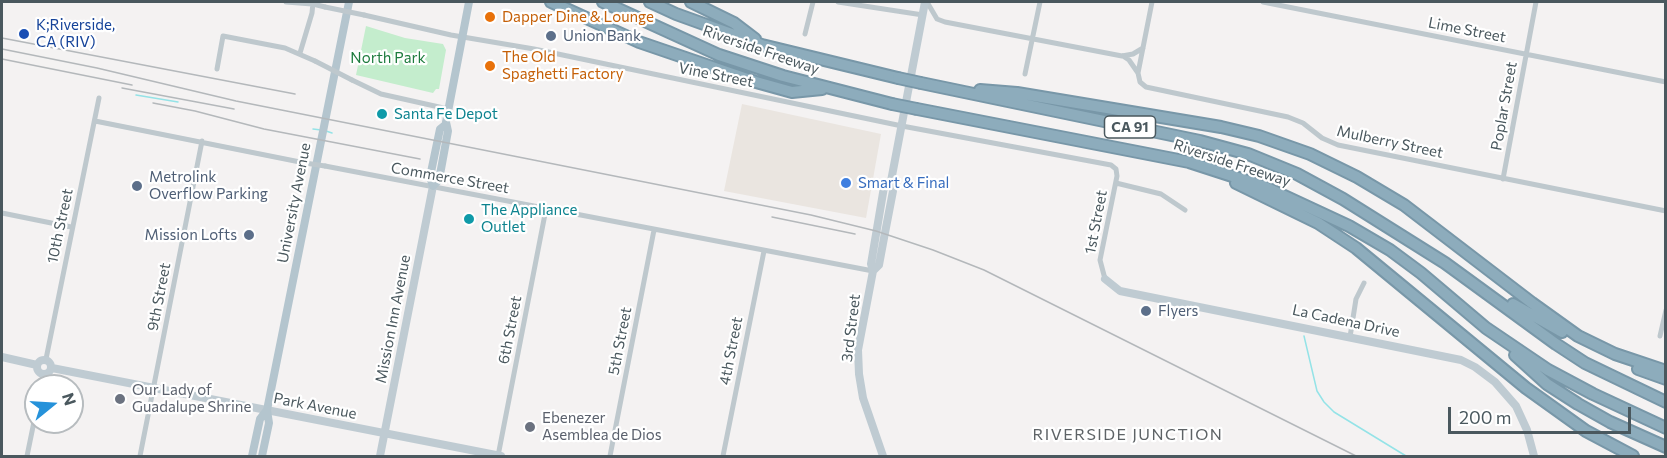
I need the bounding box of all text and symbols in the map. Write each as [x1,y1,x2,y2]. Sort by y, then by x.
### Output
place label: Dapper Dine & Lounge [502,8,654,26]
marker: Dapper Dine & Lounge [483,10,497,24]
street label: Lime Street [1427,14,1507,46]
place label: K;Riverside, CA (RIV) [36,16,115,51]
street label: Riverside Freeway [700,22,822,78]
marker: K;Riverside, CA (RIV) [17,27,31,41]
place label: Union Bank [563,27,641,45]
marker: Union Bank [544,29,558,43]
place label: The Old Spaghetti Factory [502,48,623,83]
park label: North Park [350,49,426,67]
marker: The Old Spaghetti Factory [483,59,497,73]
street label: Vine Street [677,59,755,91]
street label: Poplar Street [1487,60,1521,152]
place label: Santa Fe Depot [394,105,498,123]
marker: Santa Fe Depot [375,107,389,121]
road number: CA 91 [1104,116,1156,138]
street label: Mulberry Street [1335,122,1445,162]
street label: Riverside Freeway [1171,136,1293,190]
street label: University Avenue [274,141,314,265]
street label: Commerce Street [390,159,510,197]
place label: Metrolink Overflow Parking [149,168,268,203]
place label: Smart & Final [858,174,949,192]
marker: Smart & Final [839,176,853,190]
marker: Metrolink Overflow Parking [130,179,144,193]
street label: 10th Street [43,187,77,265]
street label: 1st Street [1081,189,1111,255]
place label: The Appliance Outlet [481,201,578,236]
marker: The Appliance Outlet [462,212,476,226]
place label: Mission Lofts [145,226,237,244]
marker: Mission Lofts [242,228,256,242]
street label: Mission Inn Avenue [372,253,414,385]
street label: 9th Street [144,261,174,333]
street label: 3rd Street [838,293,864,363]
street label: 6th Street [495,294,525,366]
street label: La Cadena Drive [1291,301,1401,341]
place label: Flyers [1158,302,1198,320]
marker: Flyers [1139,304,1153,318]
street label: 5th Street [605,306,635,376]
street label: 4th Street [716,315,746,387]
north arrow [24,374,84,434]
place label: Our Lady of Guadalupe Shrine [132,381,251,416]
street label: Park Avenue [272,389,358,423]
text: N [59,390,81,408]
marker: Our Lady of Guadalupe Shrine [113,392,127,406]
scale bar [1451,395,1634,433]
text: 200 m [1459,406,1512,428]
place label: Ebenezer Asemblea de Dios [542,409,661,444]
marker: Ebenezer Asemblea de Dios [523,420,537,434]
district label: RIVERSIDE JUNCTION [1033,425,1223,445]

